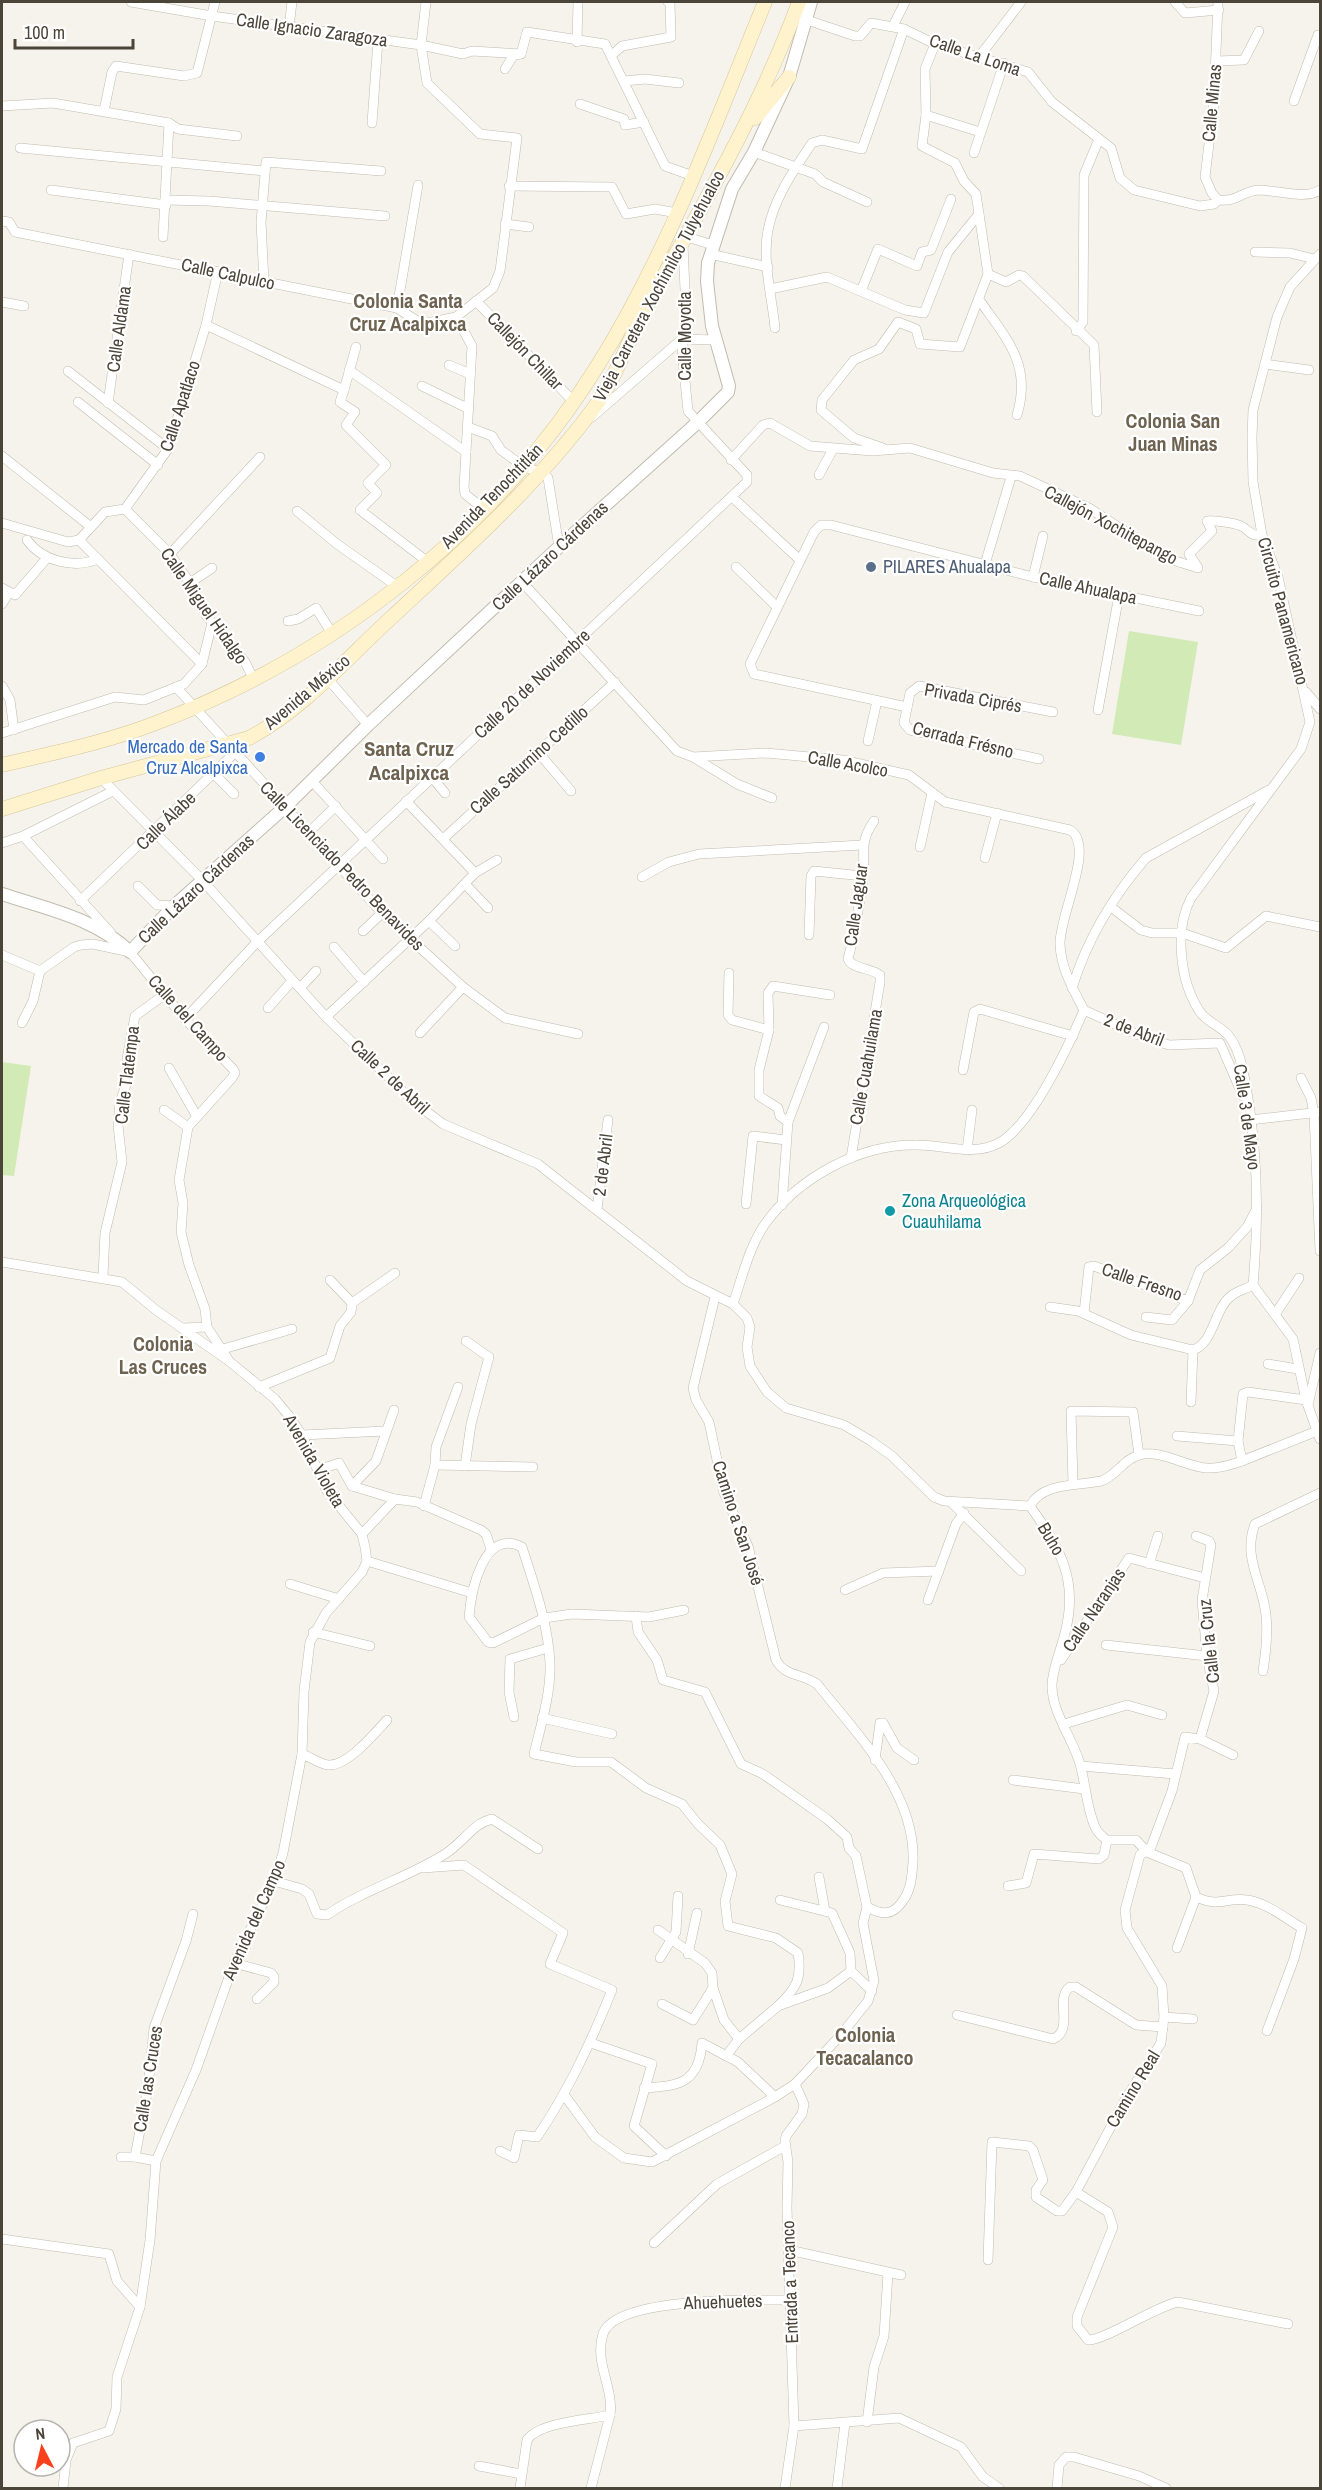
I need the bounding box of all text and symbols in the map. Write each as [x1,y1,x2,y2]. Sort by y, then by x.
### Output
street label: Calle Ignacio Zaragoza [235,7,389,53]
scale bar [15,12,134,50]
text: 100 m [24,20,65,45]
street label: Calle La Loma [926,27,1024,82]
street label: Calle Minas [1196,63,1227,143]
street label: Vieja Carretera Xochimilco Tulyehualco [587,166,730,406]
street label: Calle Calpulco [179,251,277,296]
street label: Calle Aldama [100,284,137,374]
district label: Colonia Santa Cruz Acalpixca [350,287,466,337]
street label: Calle Moyotla [672,291,697,381]
street label: Callejón Chillar [482,306,569,395]
street label: Calle Apatlaco [153,357,206,455]
district label: Colonia San Juan Minas [1126,407,1220,457]
street label: Avenida Tenochtitlán [434,438,548,554]
street label: Callejón Xochitepango [1040,479,1183,570]
street label: Calle Lázaro Cárdenas [486,495,613,616]
street label: Circuito Panamericano [1252,534,1315,687]
street label: Calle Miguel Hidalgo [155,542,254,669]
place label: PILARES Ahualapa [883,554,1011,579]
marker: PILARES Ahualapa [864,560,878,574]
street label: Calle Ahualapa [1037,565,1139,610]
street label: Calle 20 de Noviembre [468,623,595,744]
street label: Avenida México [257,648,355,736]
street label: Privada Ciprés [922,677,1024,718]
street label: Calle Saturnino Cedillo [464,700,593,820]
street label: Cerrada Frésno [910,715,1016,764]
place label: Mercado de Santa Cruz Alcalpixca [127,734,248,780]
district label: Santa Cruz Acalpixca [364,734,454,787]
street label: Calle Acolco [806,744,890,783]
marker: Mercado de Santa Cruz Alcalpixca [253,750,267,764]
street label: Calle Licenciado Pedro Benavides [254,775,430,956]
street label: Calle Álabe [130,786,201,856]
street label: Calle Lázaro Cárdenas [132,828,259,949]
street label: Calle Jaguar [837,862,874,948]
street label: Calle del Campo [143,969,234,1067]
street label: Calle Cuahuilama [843,1007,888,1127]
street label: 2 de Abril [1101,1007,1168,1052]
street label: Calle Tlatempa [108,1024,145,1126]
street label: Calle 2 de Abril [345,1033,435,1120]
street label: Calle 3 de Mayo [1228,1062,1267,1171]
street label: 2 de Abril [586,1132,619,1197]
place label: Zona Arqueológica Cuauhilama [902,1188,1026,1234]
marker: Zona Arqueológica Cuauhilama [883,1204,897,1218]
street label: Calle Fresno [1099,1256,1186,1307]
district label: Colonia Las Cruces [119,1330,207,1380]
street label: Avenida Violeta [277,1409,351,1512]
street label: Camino a San José [707,1457,770,1588]
street label: Buho [1032,1518,1071,1560]
street label: Calle Naranjas [1056,1563,1131,1657]
street label: Calle la Cruz [1192,1598,1225,1684]
street label: Avenida del Campo [215,1856,291,1985]
district label: Colonia Tecacalanco [816,2021,914,2071]
street label: Calle las Cruces [127,2024,168,2134]
street label: Camino Real [1100,2045,1165,2132]
street label: Entrada a Tecanco [775,2220,804,2344]
street label: Ahuehuetes [682,2288,763,2315]
north arrow [12,2418,72,2478]
text: N [34,2422,46,2445]

